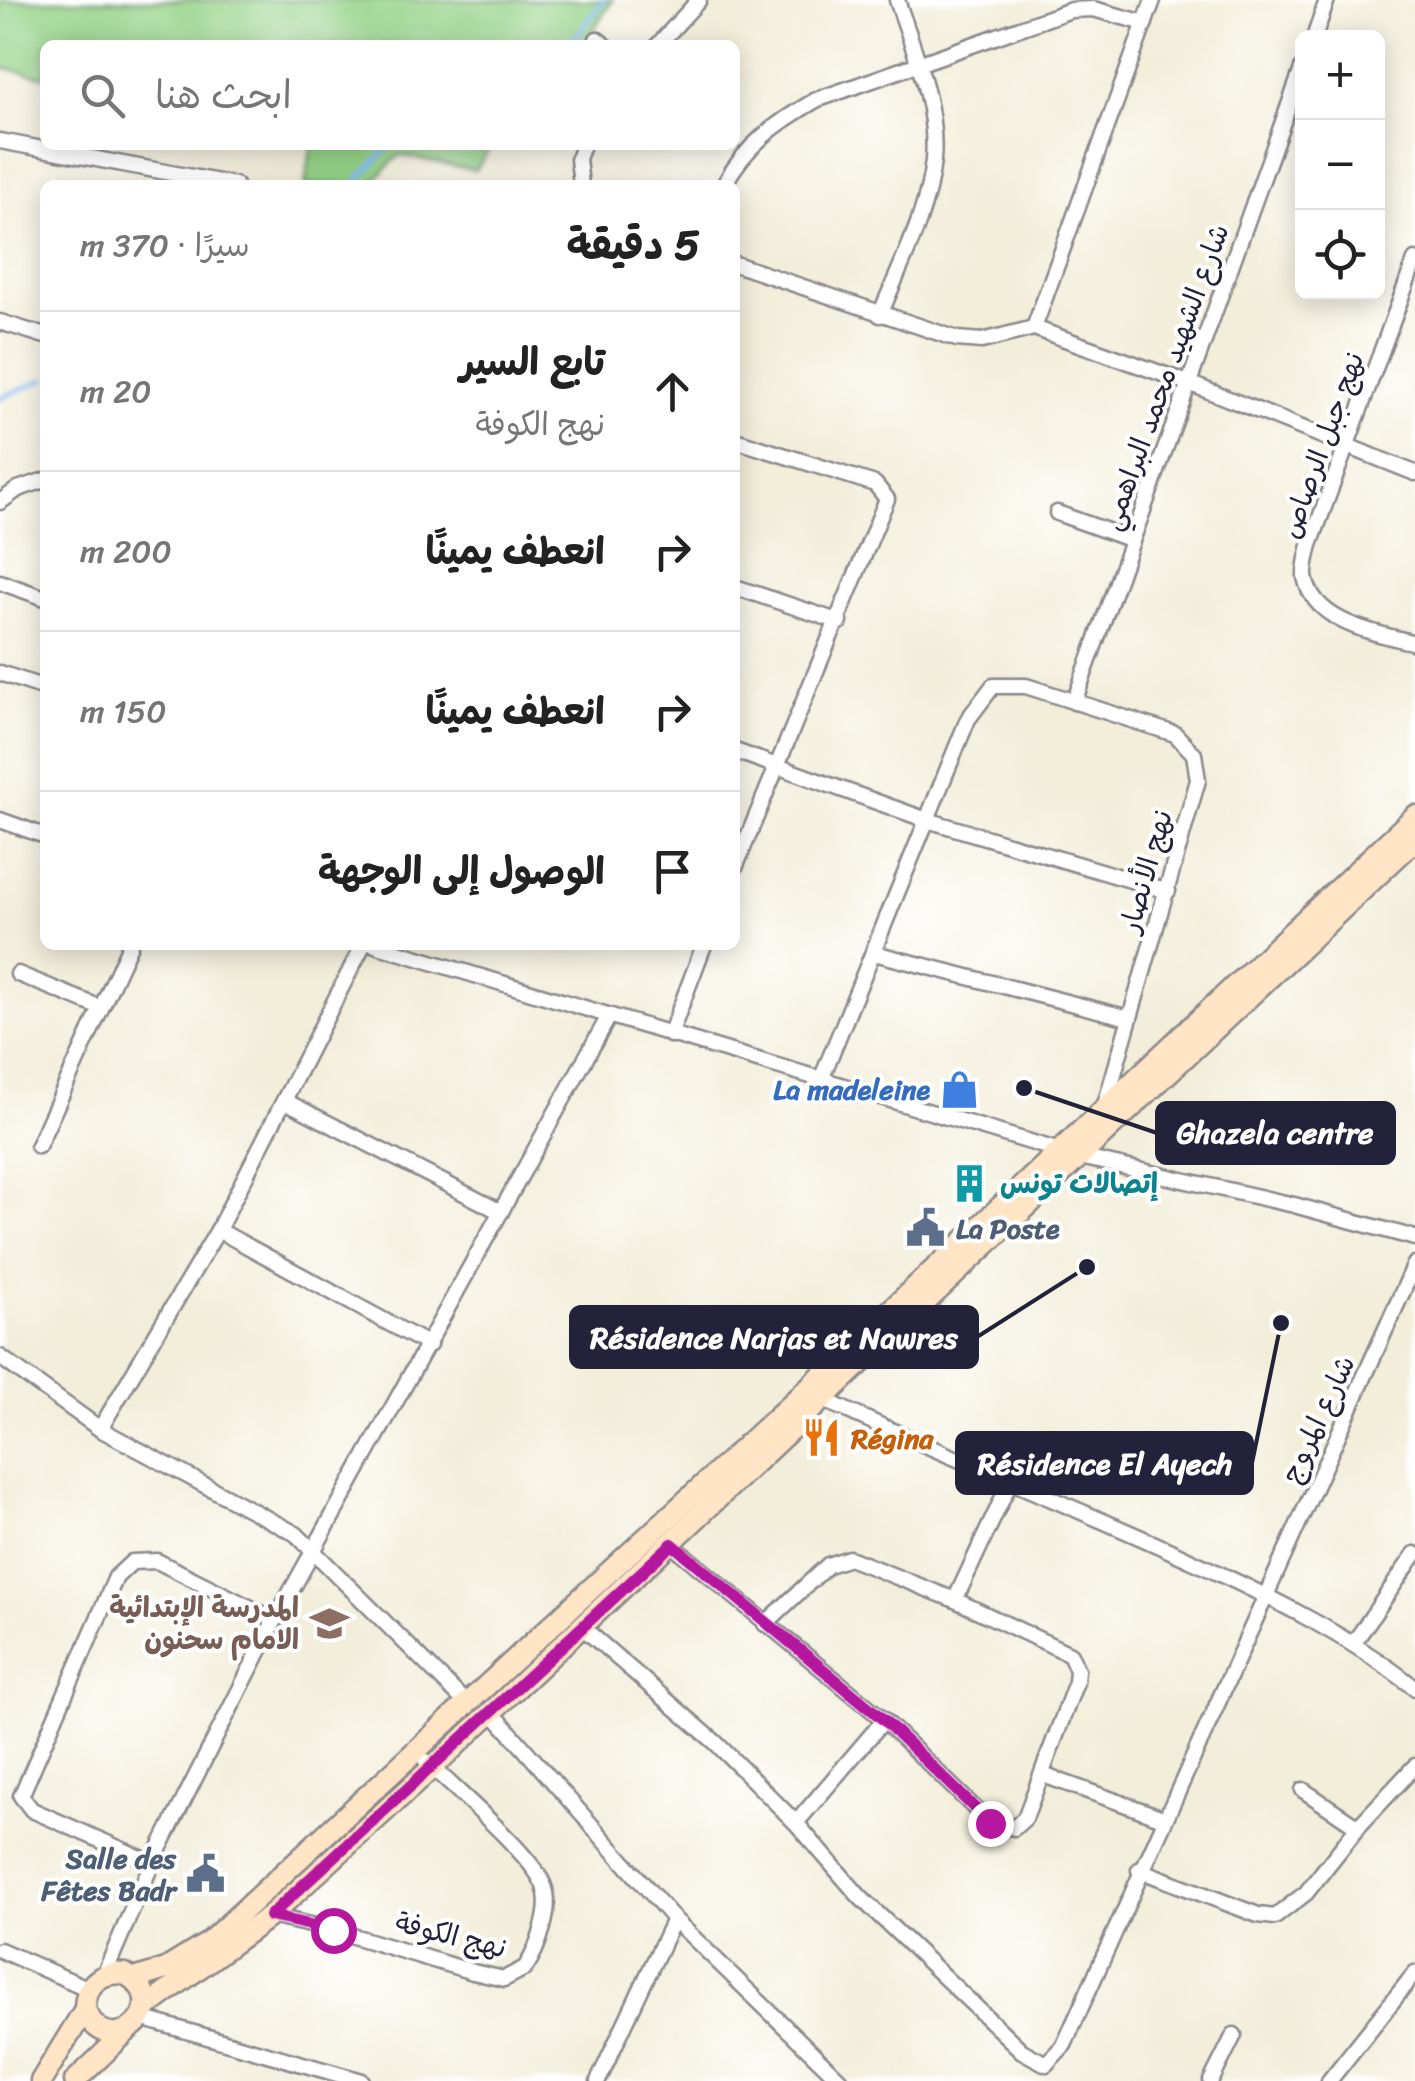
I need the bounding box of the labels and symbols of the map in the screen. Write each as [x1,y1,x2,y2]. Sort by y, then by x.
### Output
street label: شارع الشهيد محمد البراهمي [1087,217,1243,537]
street label: نهج جبل الرصاص [1266,345,1378,545]
street label: نهج الأنصار [1105,804,1187,940]
place label: La madeleine [773,1065,930,1114]
shop icon: La madeleine [939,1068,981,1110]
callout: Ghazela centre [1157,1103,1394,1163]
text: Ghazela centre [1177,1106,1374,1160]
place label: إتصالات تونس [1000,1159,1158,1208]
building icon: إتصالات تونس [949,1162,991,1204]
place label: La Poste [956,1204,1060,1253]
public building icon: La Poste [905,1207,947,1249]
callout: Résidence Narjas et Nawres [571,1307,977,1367]
text: Résidence Narjas et Nawres [589,1311,959,1365]
street label: شارع المروج [1267,1347,1369,1491]
place label: Régina [850,1414,934,1463]
restaurant icon: Régina [800,1417,842,1459]
callout: Résidence El Ayech [957,1433,1252,1493]
text: Résidence El Ayech [977,1437,1232,1491]
place label: المدرسة الإبتدائية الامام سحنون [109,1583,299,1664]
school or university icon: المدرسة الإبتدائية الامام سحنون [308,1602,350,1644]
route end [968,1801,1014,1847]
place label: Salle des Fêtes Badr [40,1834,179,1915]
public building icon: Salle des Fêtes Badr [185,1853,227,1895]
street label: نهج الكوفة [390,1898,512,1972]
route start [311,1908,357,1954]

